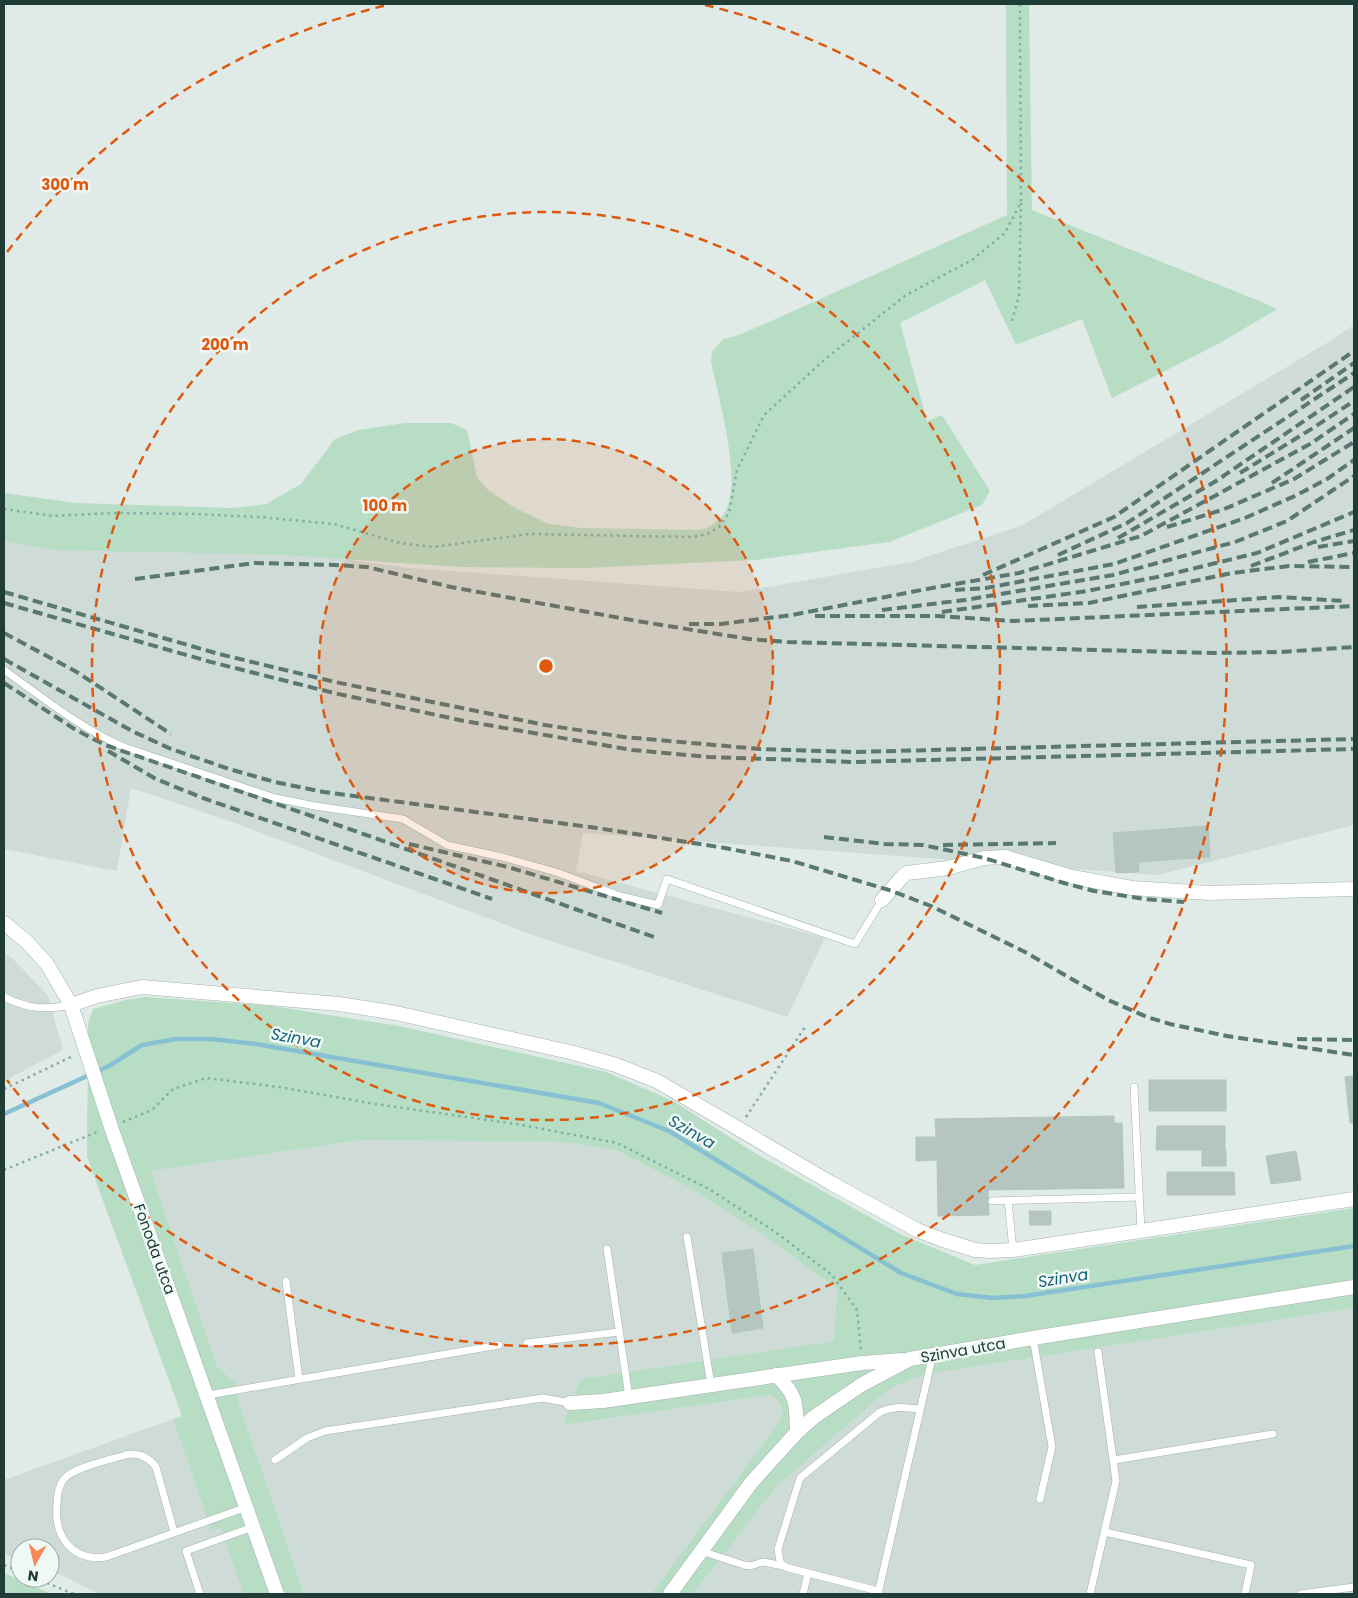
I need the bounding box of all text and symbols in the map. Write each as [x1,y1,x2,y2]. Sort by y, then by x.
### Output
text: 300 m [41,174,89,195]
text: 200 m [201,334,249,355]
text: 100 m [363,495,407,516]
centre of rings [537,657,555,675]
water label: Szinva [269,1022,323,1054]
water label: Szinva [664,1109,720,1155]
street label: Fonoda utca [129,1201,181,1297]
water label: Szinva [1036,1263,1090,1293]
street label: Szinva utca [919,1332,1007,1368]
north arrow [10,1538,60,1588]
text: N [27,1565,40,1587]

